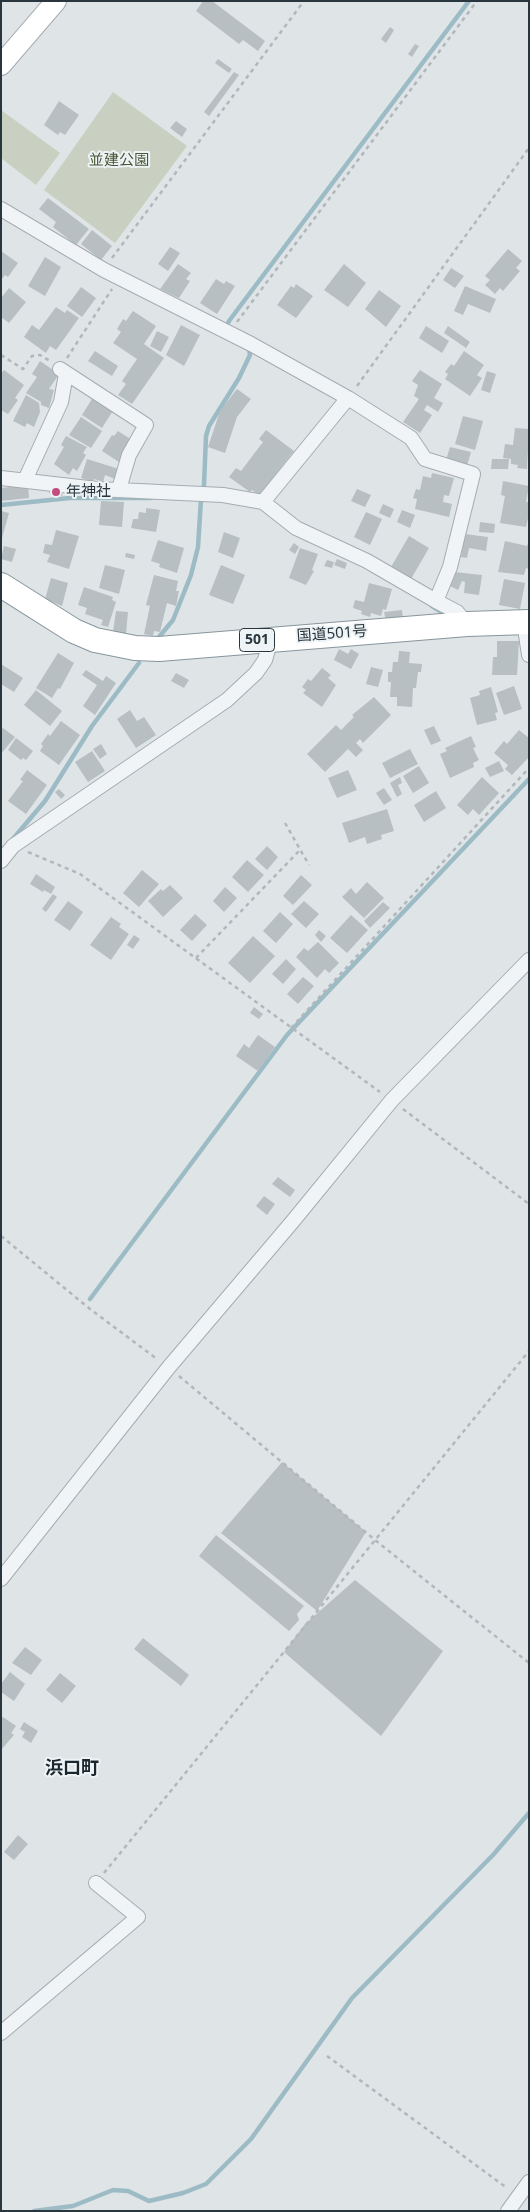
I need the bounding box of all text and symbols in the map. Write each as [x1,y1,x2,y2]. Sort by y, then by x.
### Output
park label: 並建公園 [89,152,149,170]
place label: 年神社 [66,483,111,501]
marker: 年神社 [50,486,62,498]
street label: 国道501号 [296,623,368,645]
road number: 501 [240,628,274,652]
district label: 浜口町 [45,1758,99,1780]

